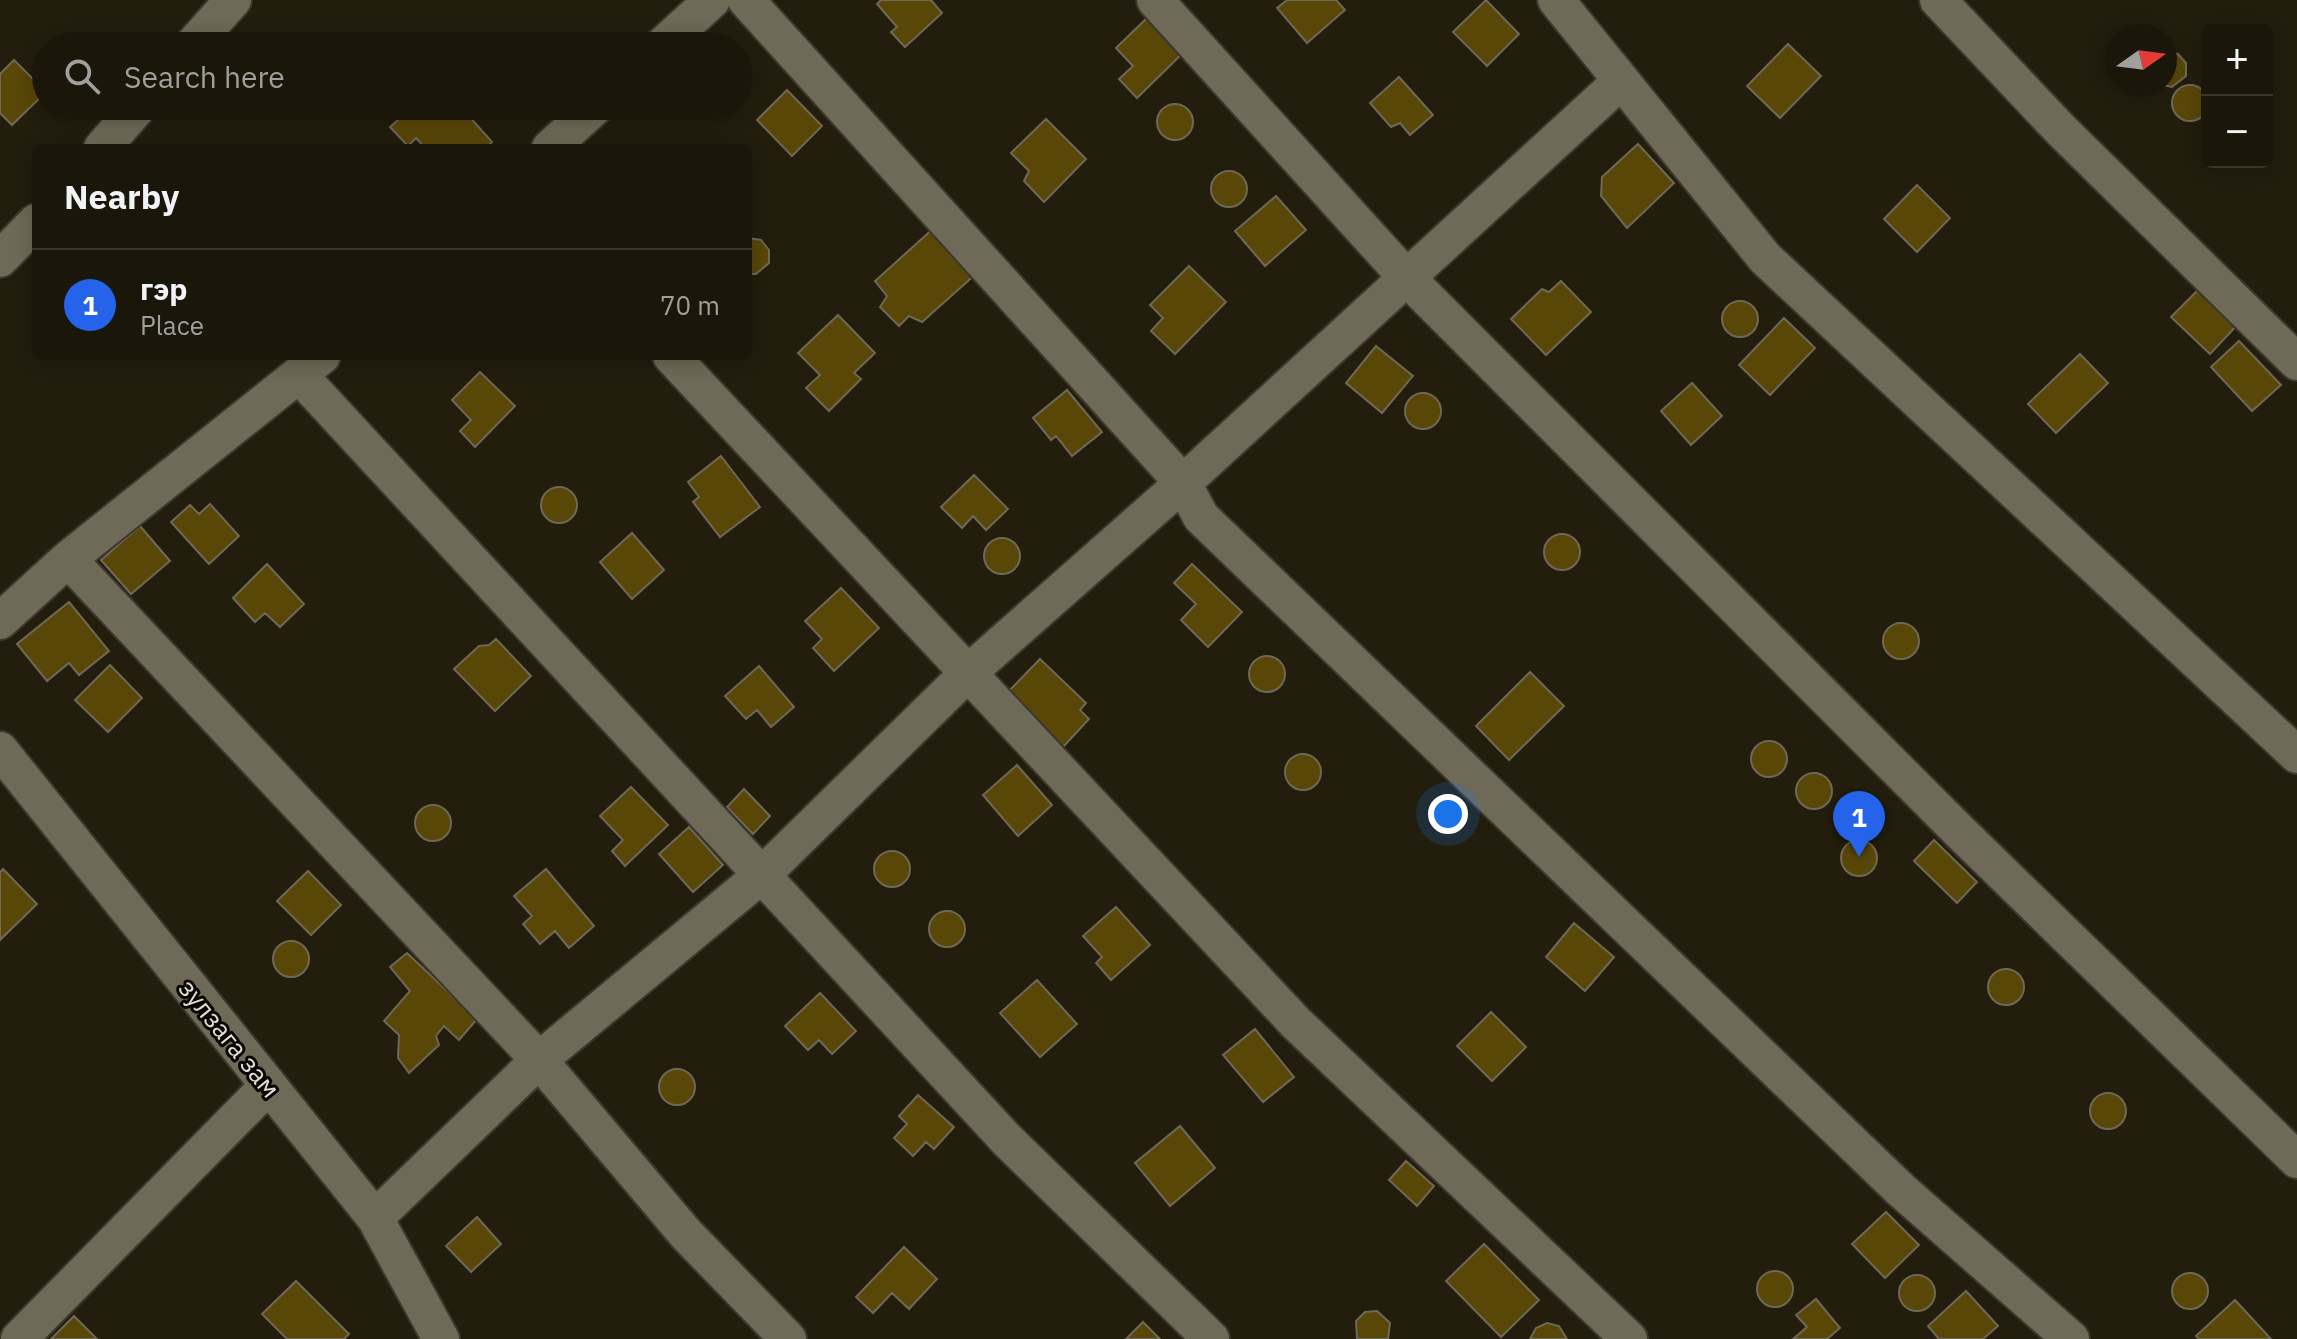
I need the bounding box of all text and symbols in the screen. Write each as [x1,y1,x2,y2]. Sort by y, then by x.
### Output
north arrow [2105,24,2177,96]
map controls [2201,24,2273,168]
button: + [2201,24,2273,96]
search box [32,32,752,120]
icon: search [60,54,104,98]
text: Search here [124,57,285,96]
button: − [2201,96,2273,168]
text: Nearby [64,174,179,218]
text: гэр [140,269,188,308]
text: 1 [82,288,98,322]
text: 70 m [660,288,720,322]
text: Place [140,308,204,342]
pin: 1 [1833,791,1885,857]
your location [1428,794,1468,834]
street label: зулзага зам [172,972,288,1104]

